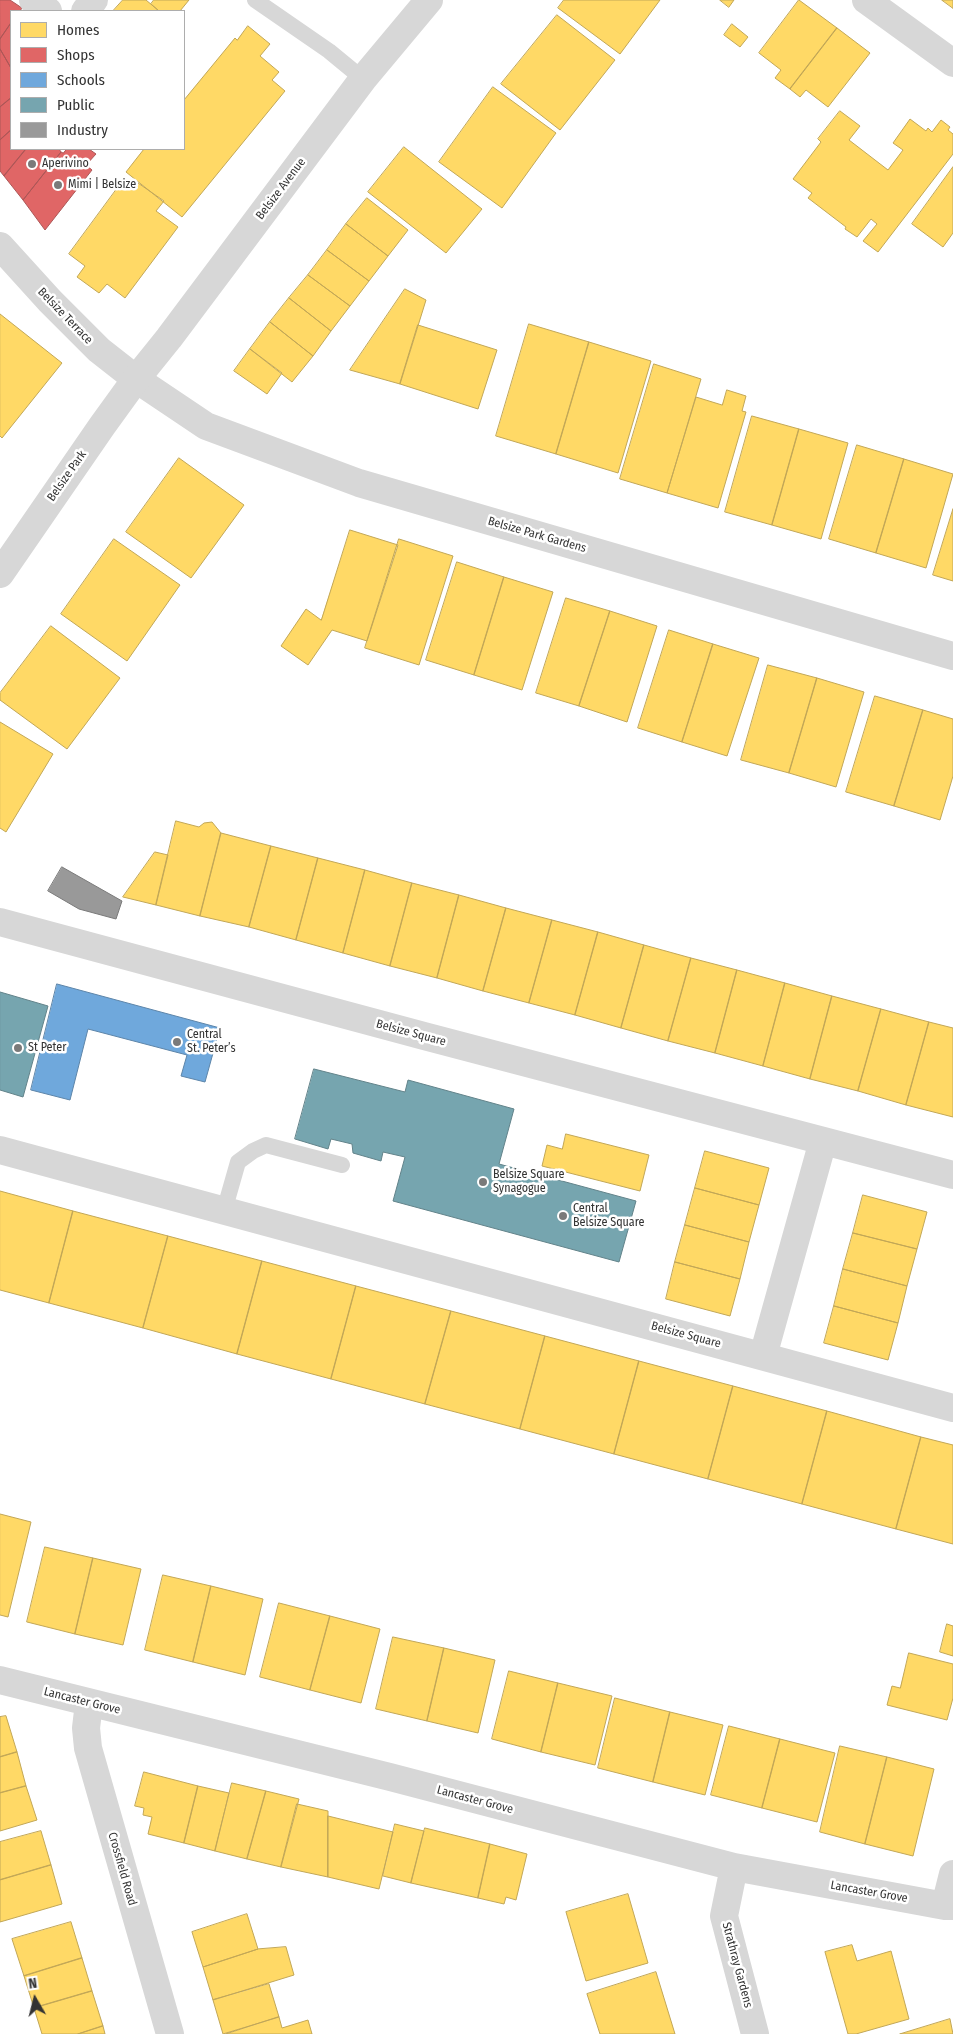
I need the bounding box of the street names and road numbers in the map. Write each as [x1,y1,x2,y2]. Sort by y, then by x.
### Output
street label: Belsize Avenue [253,155,309,223]
street label: Belsize Terrace [35,285,95,347]
street label: Belsize Park [44,448,90,504]
street label: Belsize Park Gardens [486,514,588,556]
street label: Belsize Square [375,1017,447,1049]
street label: Belsize Square [650,1319,722,1351]
street label: Lancaster Grove [42,1685,122,1717]
street label: Lancaster Grove [435,1783,515,1817]
street label: Crossfield Road [105,1831,139,1907]
street label: Lancaster Grove [829,1878,909,1906]
street label: Strathray Gardens [719,1921,755,2009]

